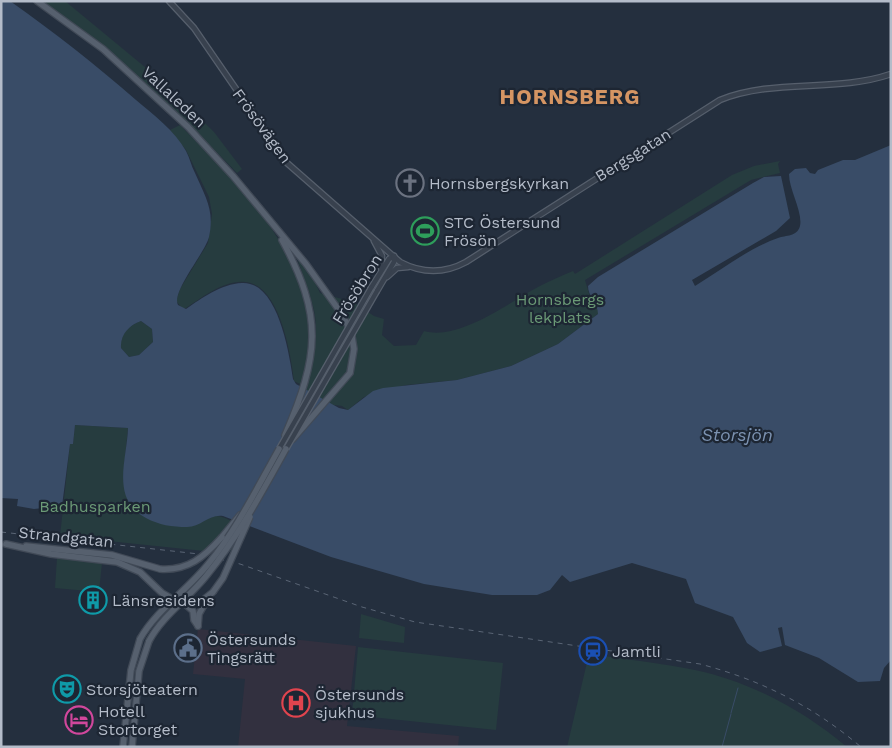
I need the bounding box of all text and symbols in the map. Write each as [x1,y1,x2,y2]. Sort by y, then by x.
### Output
street label: Vallaleden [138,63,210,131]
district label: HORNSBERG [500,84,640,109]
street label: Frösövägen [229,85,295,167]
street label: Bergsgatan [592,124,674,186]
church icon: Hornsbergskyrkan [395,168,425,198]
place label: Hornsbergskyrkan [429,174,569,193]
place label: STC Östersund Frösön [444,213,560,250]
sports icon: STC Östersund Frösön [410,216,440,246]
street label: Frösöbron [328,251,386,327]
park label: Hornsbergs lekplats [516,290,604,327]
water label: Storsjön [701,424,773,445]
park label: Badhusparken [39,497,151,516]
street label: Strandgatan [18,523,114,551]
building icon: Länsresidens [78,585,108,615]
place label: Länsresidens [112,591,215,610]
place label: Östersunds Tingsrätt [207,630,296,667]
public building icon: Östersunds Tingsrätt [173,633,203,663]
station icon: Jamtli [578,636,608,666]
place label: Jamtli [612,642,661,661]
theatre icon: Storsjöteatern [52,674,82,704]
place label: Storsjöteatern [86,680,198,699]
place label: Östersunds sjukhus [315,685,404,722]
hospital icon: Östersunds sjukhus [281,688,311,718]
place label: Hotell Stortorget [98,702,178,739]
hotel icon: Hotell Stortorget [64,705,94,735]

